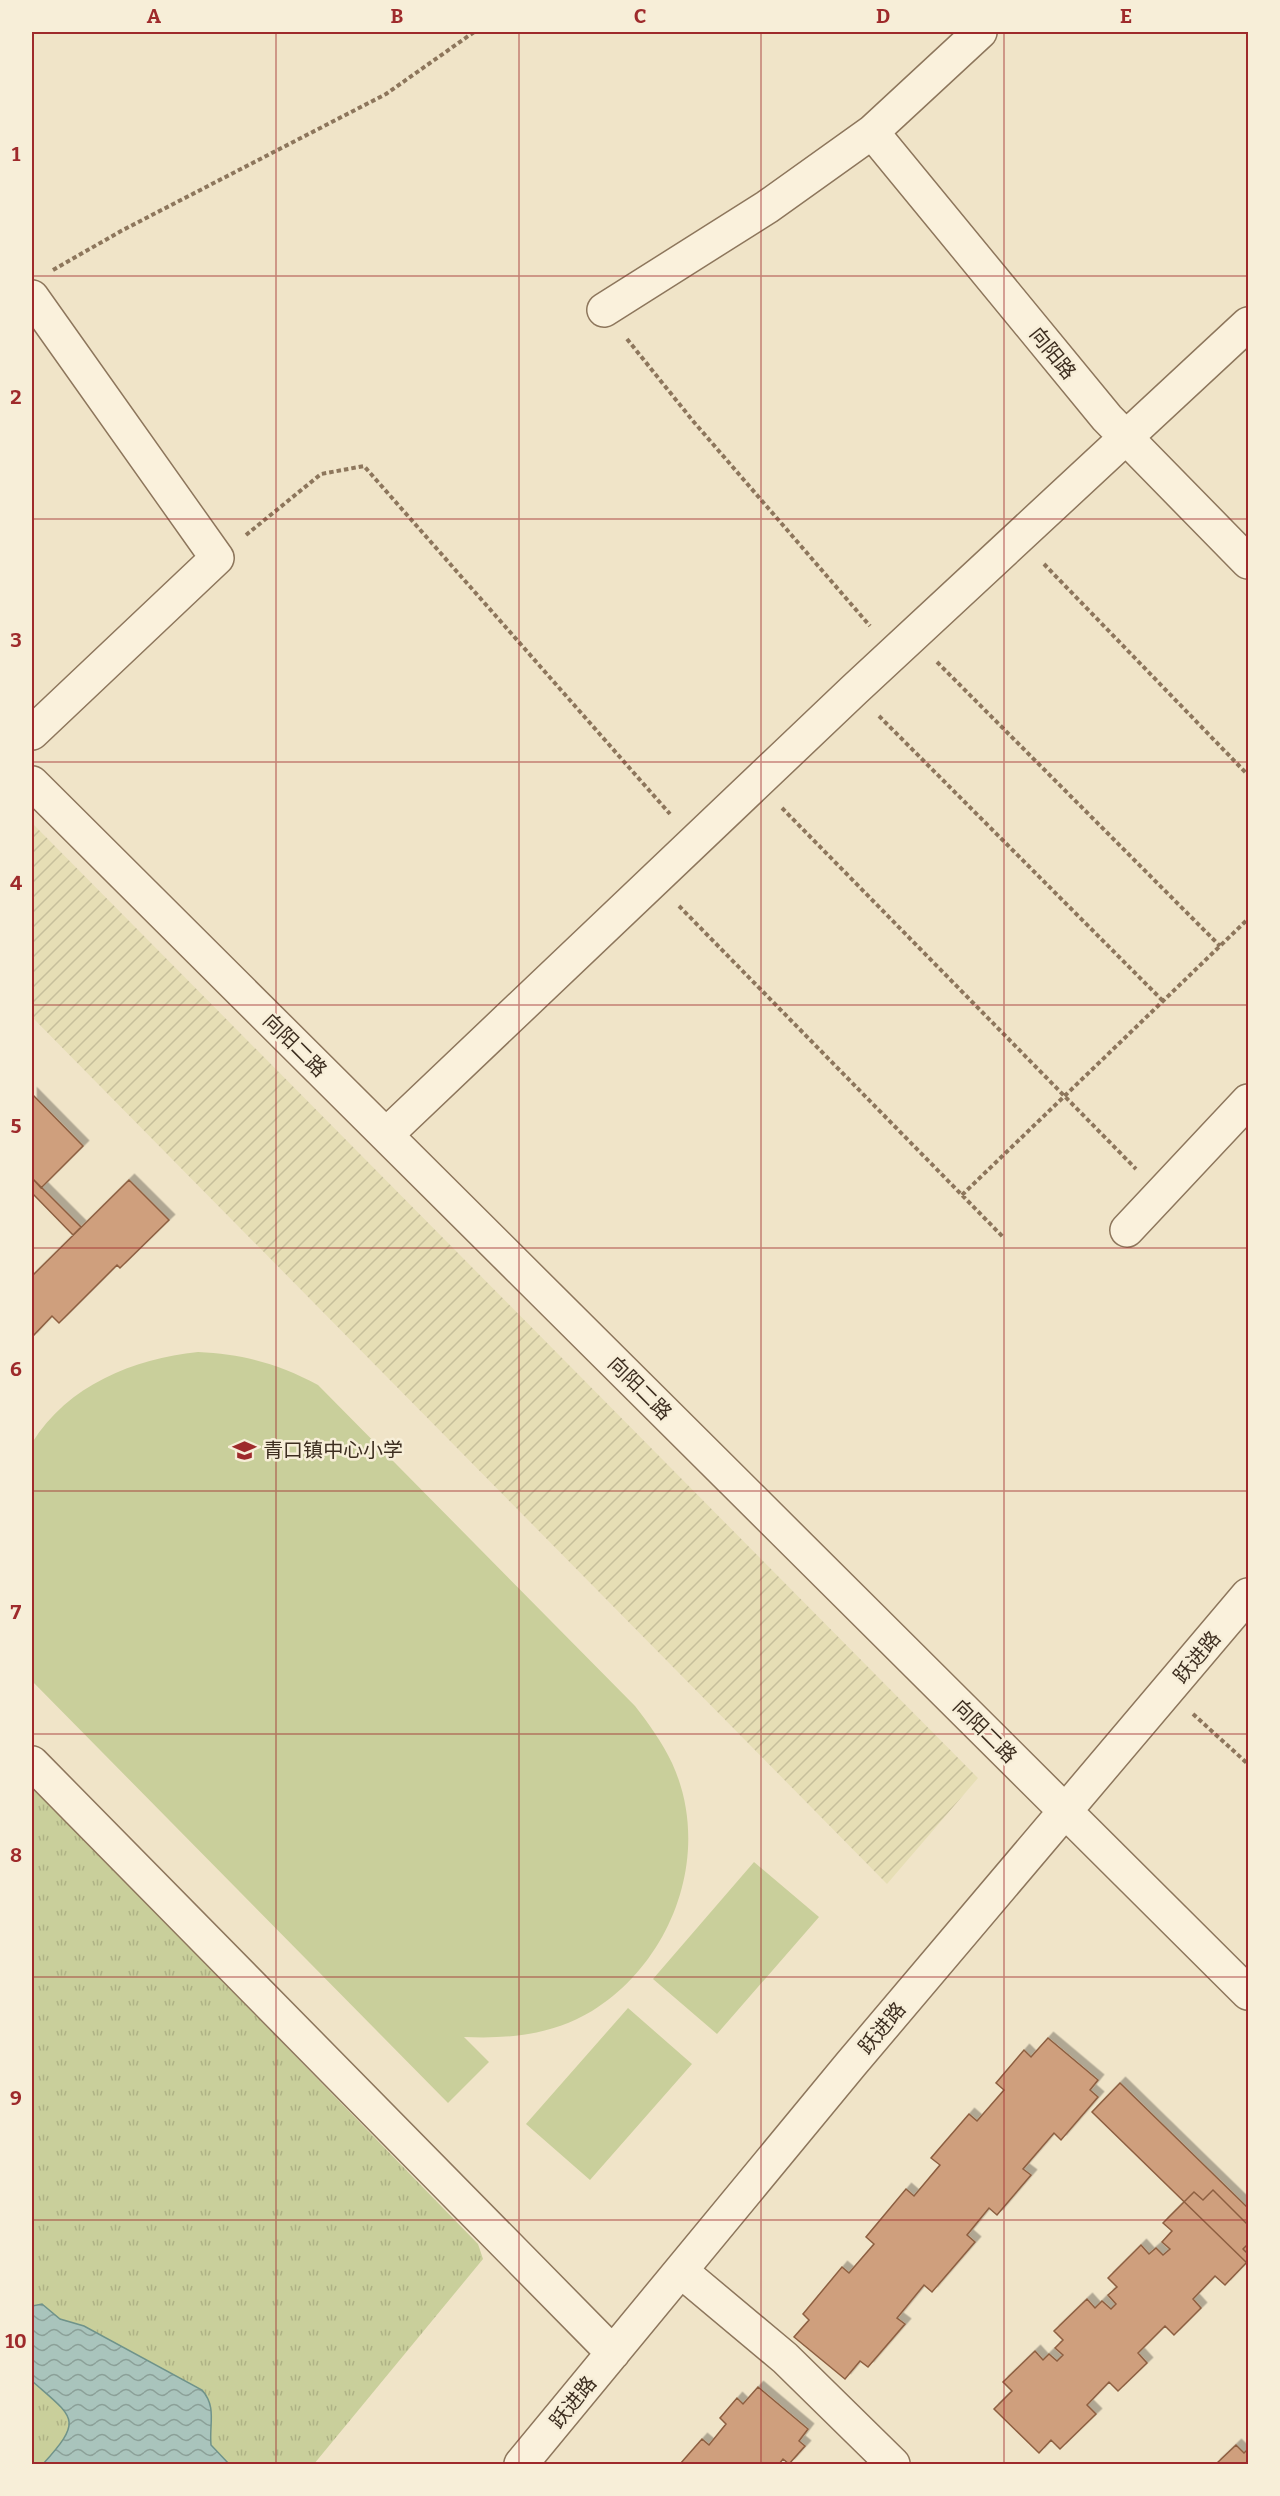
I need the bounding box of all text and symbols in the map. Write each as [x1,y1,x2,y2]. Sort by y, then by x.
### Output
text: A [147,4,162,28]
text: B [391,4,404,28]
text: C [634,4,646,28]
text: D [876,4,890,28]
text: E [1120,4,1132,28]
text: 1 [12,142,21,166]
street label: 向阳路 [1025,322,1081,384]
text: 2 [10,385,22,409]
text: 3 [10,628,22,652]
text: 4 [10,871,22,895]
street label: 向阳二路 [258,1008,332,1082]
text: 5 [11,1114,22,1138]
street label: 向阳二路 [603,1351,677,1425]
text: 6 [10,1357,22,1381]
school or university icon: 青口镇中心小学 [232,1437,258,1463]
place label: 青口镇中心小学 [263,1438,403,1462]
text: 7 [11,1600,22,1624]
street label: 跃进路 [1169,1626,1225,1688]
street label: 向阳二路 [948,1694,1022,1768]
text: 8 [10,1843,22,1867]
street label: 跃进路 [854,1997,910,2059]
text: 9 [10,2086,22,2110]
text: 10 [5,2329,27,2353]
street label: 跃进路 [545,2371,601,2433]

